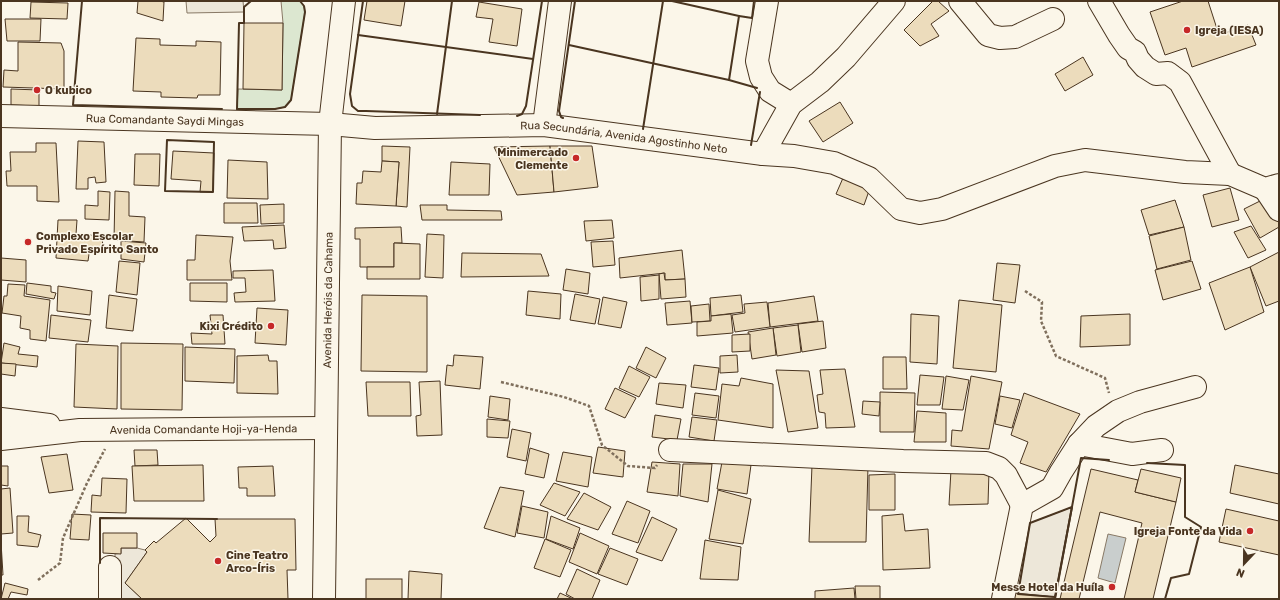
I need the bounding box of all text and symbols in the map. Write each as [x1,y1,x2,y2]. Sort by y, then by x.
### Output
place label: Igreja (IESA) [1195,24,1263,37]
marker: Igreja (IESA) [1182,25,1192,35]
place label: O kubico [45,84,92,97]
marker: O kubico [32,85,42,95]
street label: Rua Comandante Saydi Mingas [86,112,245,128]
street label: Rua Secundária, Avenida Agostinho Neto [520,118,728,156]
place label: Minimercado Clemente [497,146,568,172]
marker: Minimercado Clemente [571,153,581,163]
place label: Complexo Escolar Privado Espírito Santo [36,230,159,256]
street label: Avenida Heróis da Cahama [320,232,335,368]
marker: Complexo Escolar Privado Espírito Santo [23,237,33,247]
place label: Kixi Crédito [199,320,263,333]
marker: Kixi Crédito [266,321,276,331]
street label: Avenida Comandante Hoji-ya-Henda [110,422,297,436]
place label: Igreja Fonte da Vida [1134,525,1242,538]
marker: Igreja Fonte da Vida [1245,526,1255,536]
north arrow [1224,544,1264,584]
place label: Cine Teatro Arco-Íris [226,549,289,575]
marker: Cine Teatro Arco-Íris [213,556,223,566]
text: N [1234,565,1247,580]
place label: Messe Hotel da Huíla [991,581,1104,594]
marker: Messe Hotel da Huíla [1107,582,1117,592]

